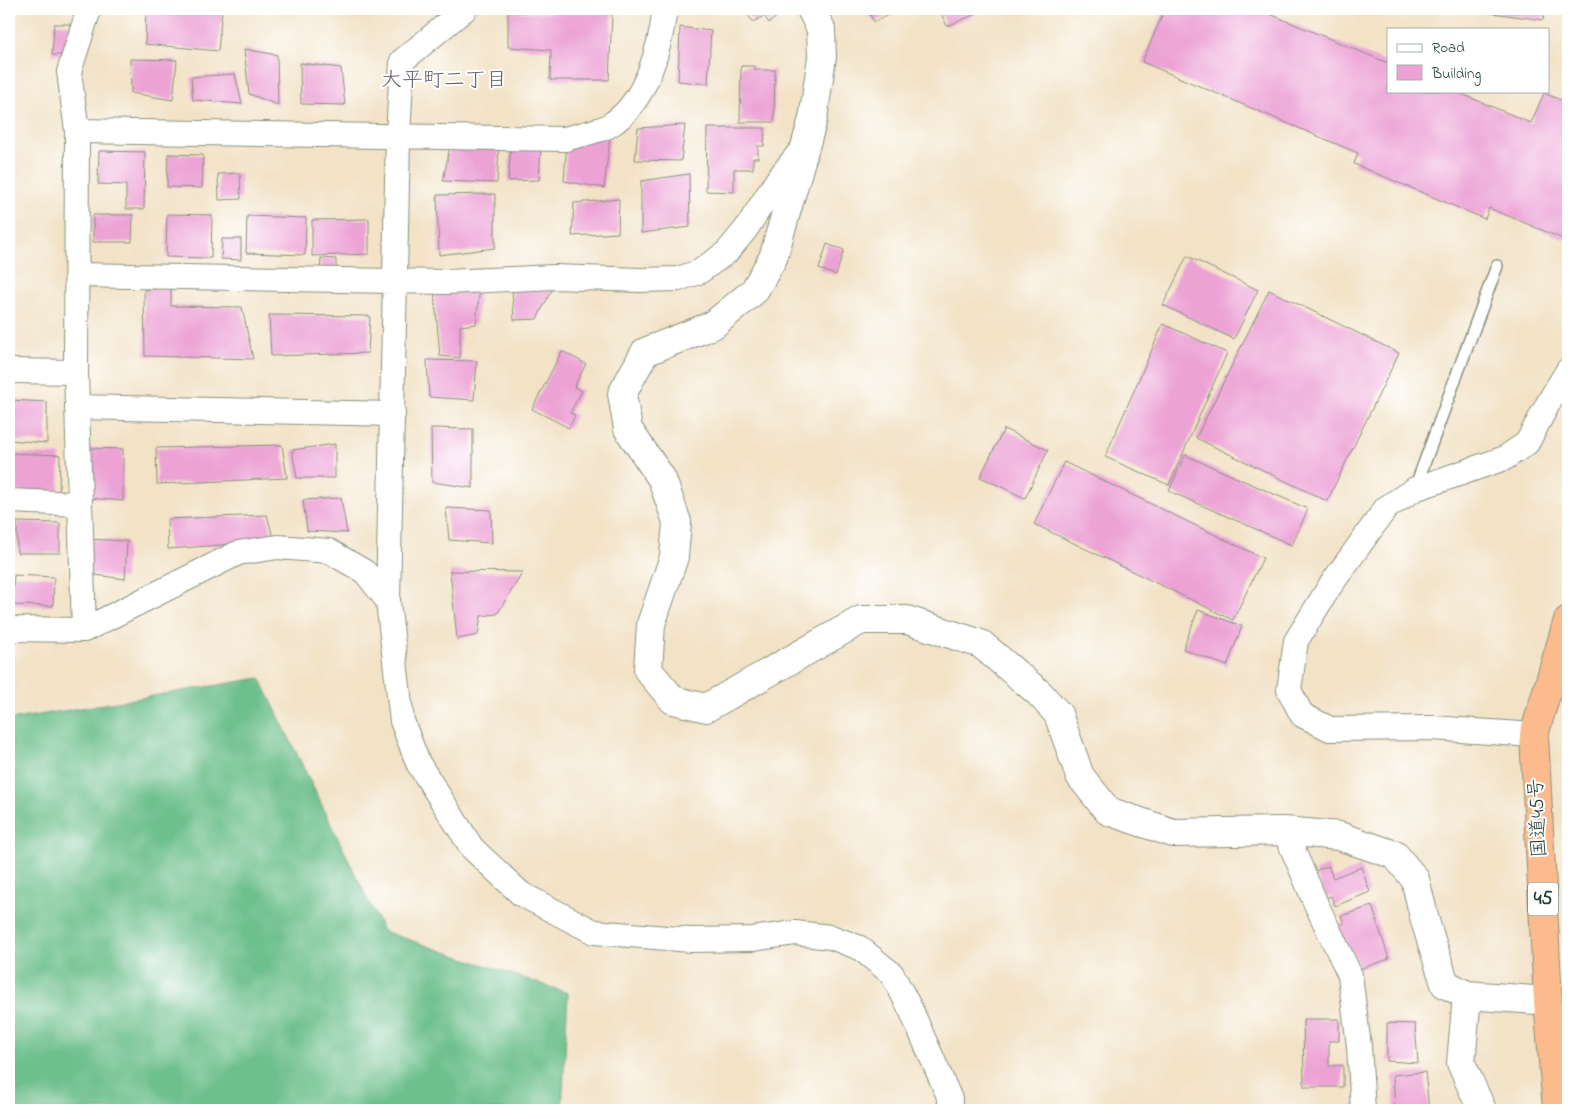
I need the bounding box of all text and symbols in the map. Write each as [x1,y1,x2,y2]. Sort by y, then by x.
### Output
legend [1387,28,1550,92]
text: Road [1432,37,1465,59]
text: Building [1431,63,1481,86]
district label: 大平町二丁目 [381,66,507,96]
street label: 国道45号 [1522,777,1556,859]
road number: 45 [1528,882,1558,916]

